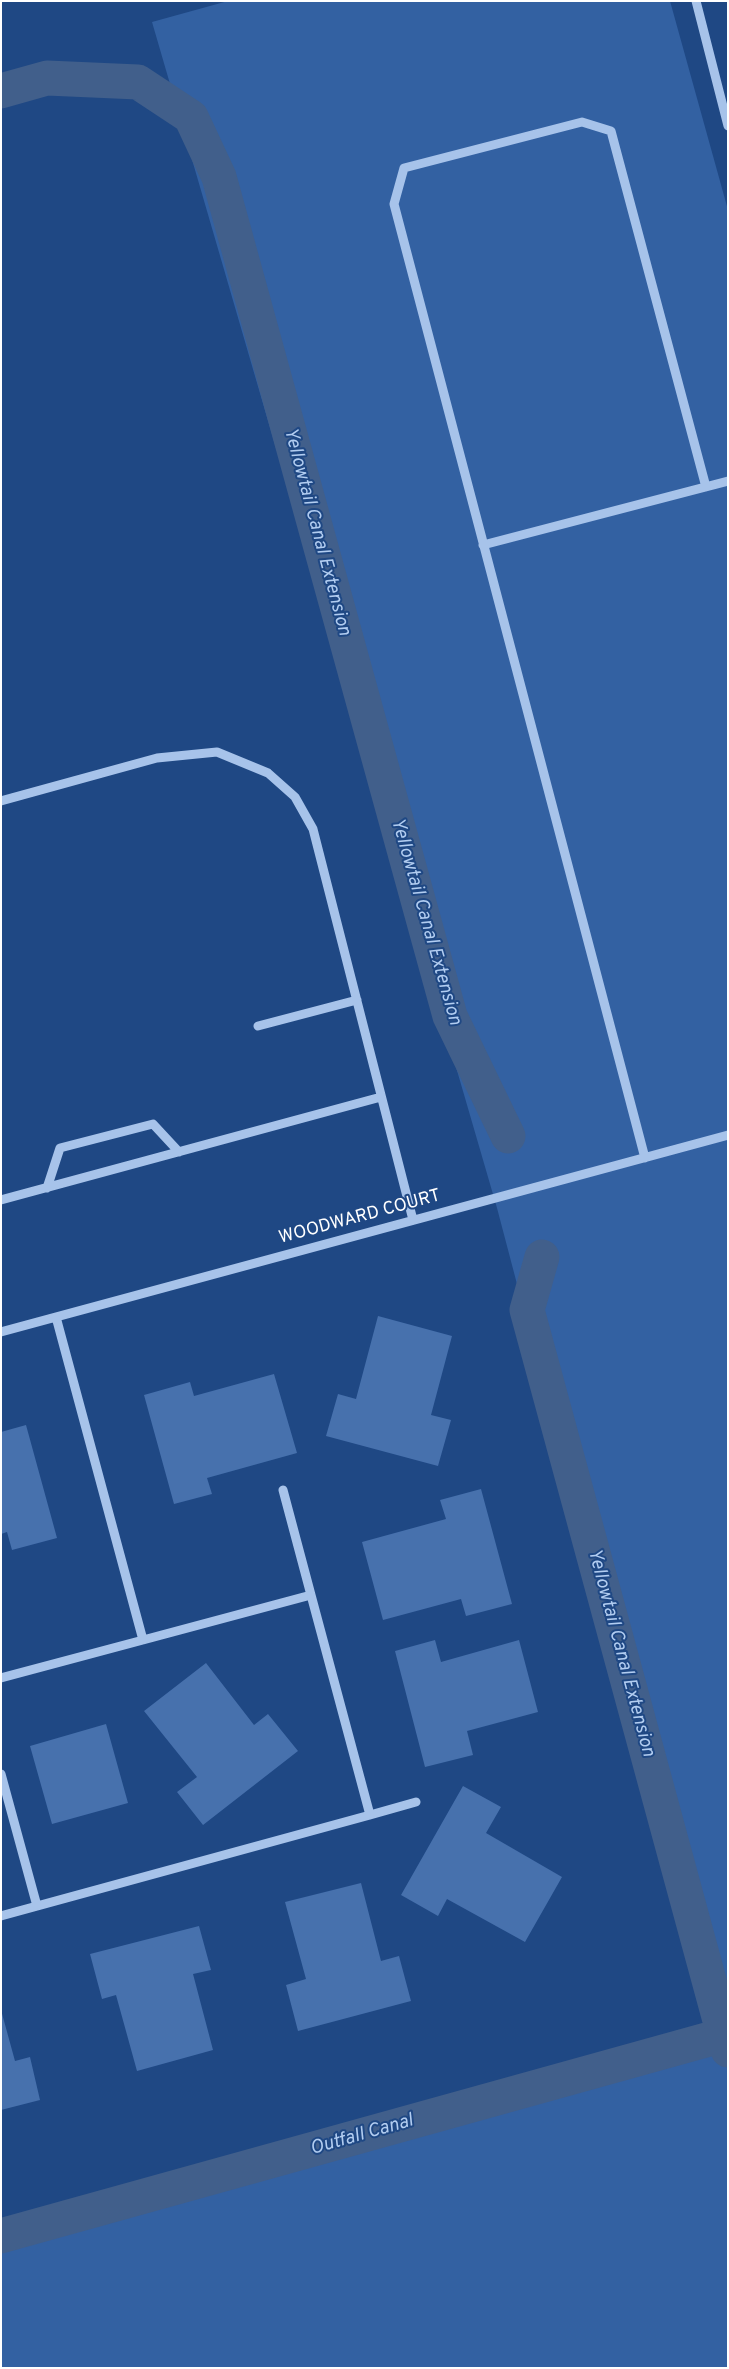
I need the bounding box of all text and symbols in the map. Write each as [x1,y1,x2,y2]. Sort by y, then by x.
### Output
water label: Yellowtail Canal Extension [277,426,355,638]
water label: Yellowtail Canal Extension [384,816,466,1028]
street label: WOODWARD COURT [277,1186,443,1250]
water label: Yellowtail Canal Extension [581,1547,659,1759]
water label: Outfall Canal [308,2110,416,2162]

